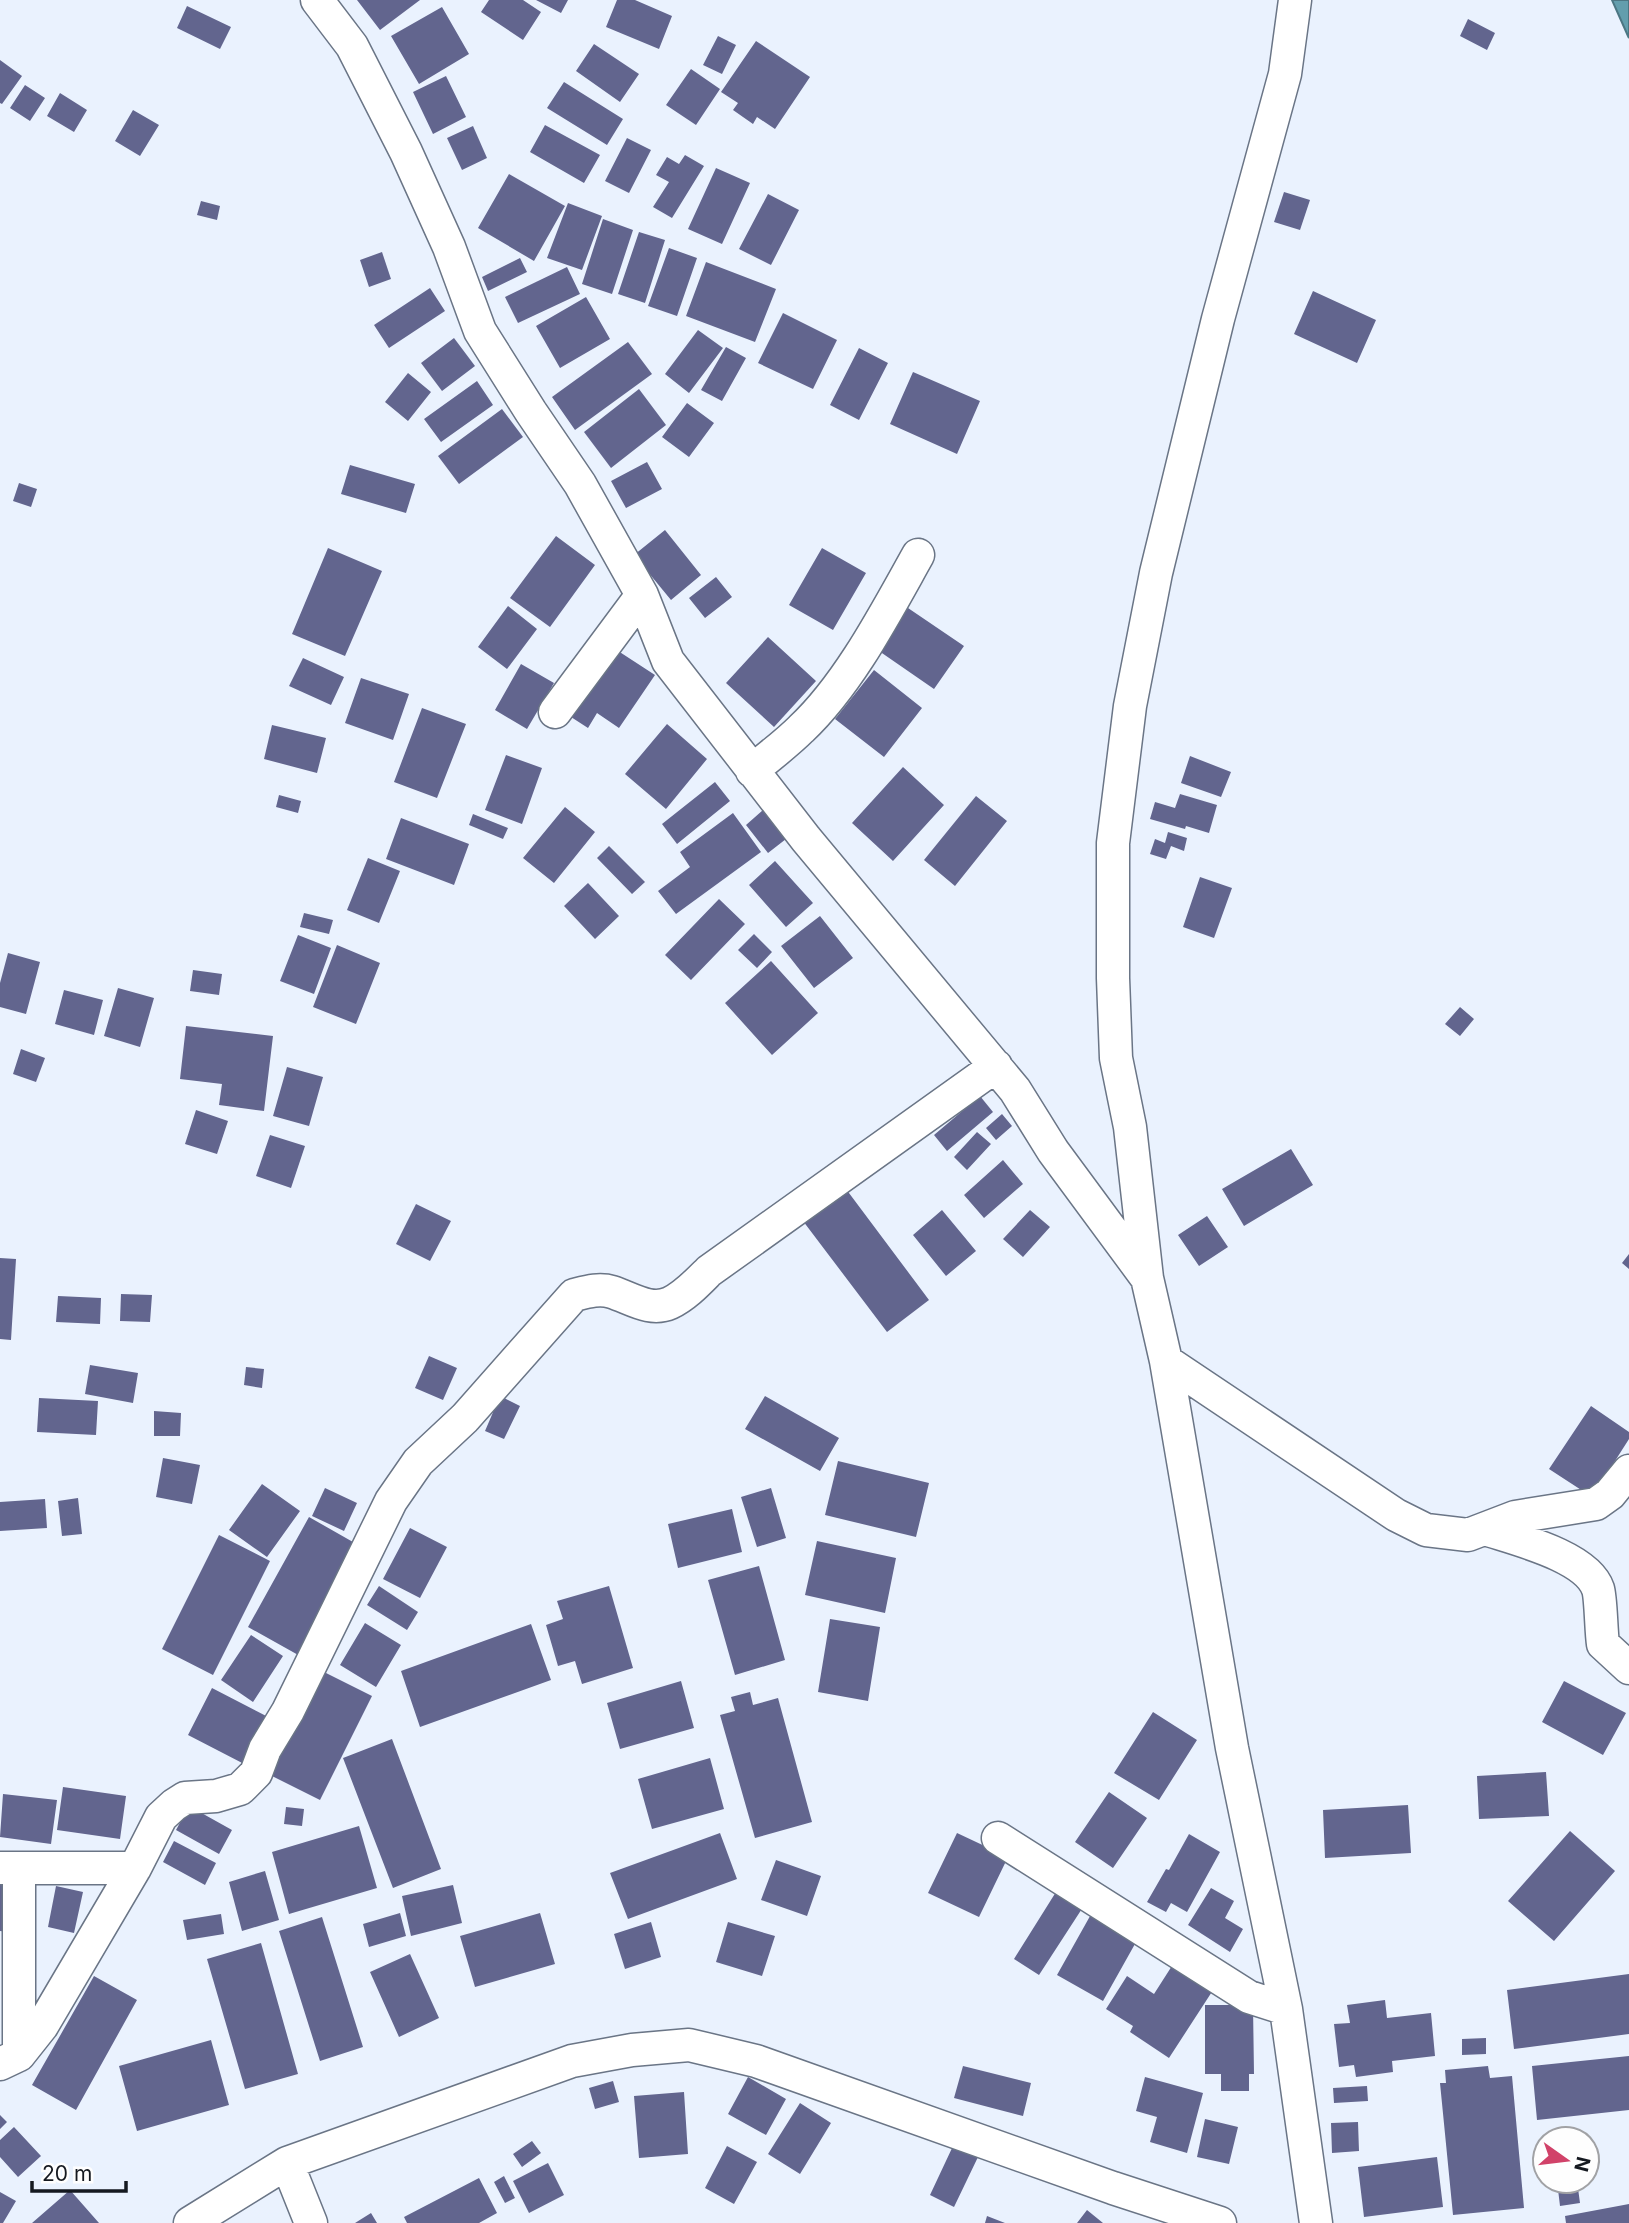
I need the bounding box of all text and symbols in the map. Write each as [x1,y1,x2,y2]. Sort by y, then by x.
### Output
north arrow [1531,2125,1601,2195]
scale bar [32,2150,126,2194]
text: N [1569,2154,1595,2174]
text: 20 m [42,2161,92,2186]

